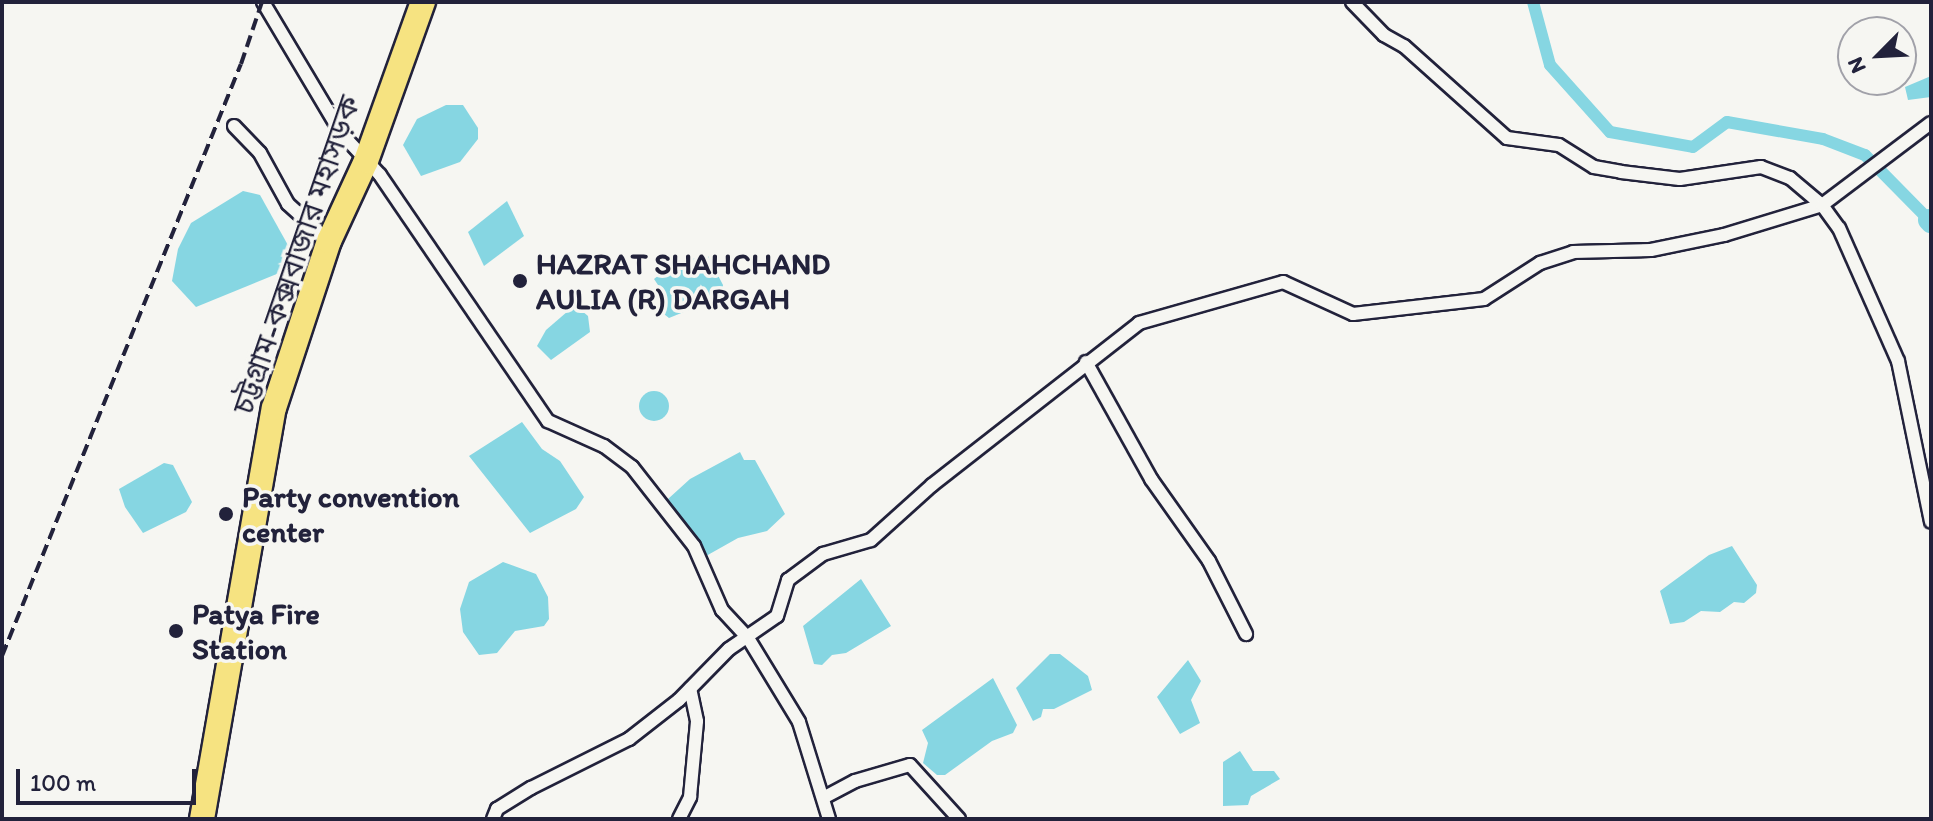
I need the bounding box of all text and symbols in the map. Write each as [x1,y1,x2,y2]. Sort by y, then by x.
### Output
north arrow [1837,16,1917,96]
text: N [1841,53,1872,77]
street label: চট্টগ্রাম-কক্সবাজার মহাসড়ক [226,91,368,419]
place label: HAZRAT SHAHCHAND AULIA (R) DARGAH [536,246,831,316]
marker: HAZRAT SHAHCHAND AULIA (R) DARGAH [511,272,529,290]
place label: Party convention center [242,479,460,550]
marker: Party convention center [217,505,235,523]
place label: Patya Fire Station [192,596,320,666]
marker: Patya Fire Station [167,622,185,640]
scale bar [20,753,200,803]
text: 100 m [30,768,96,797]

